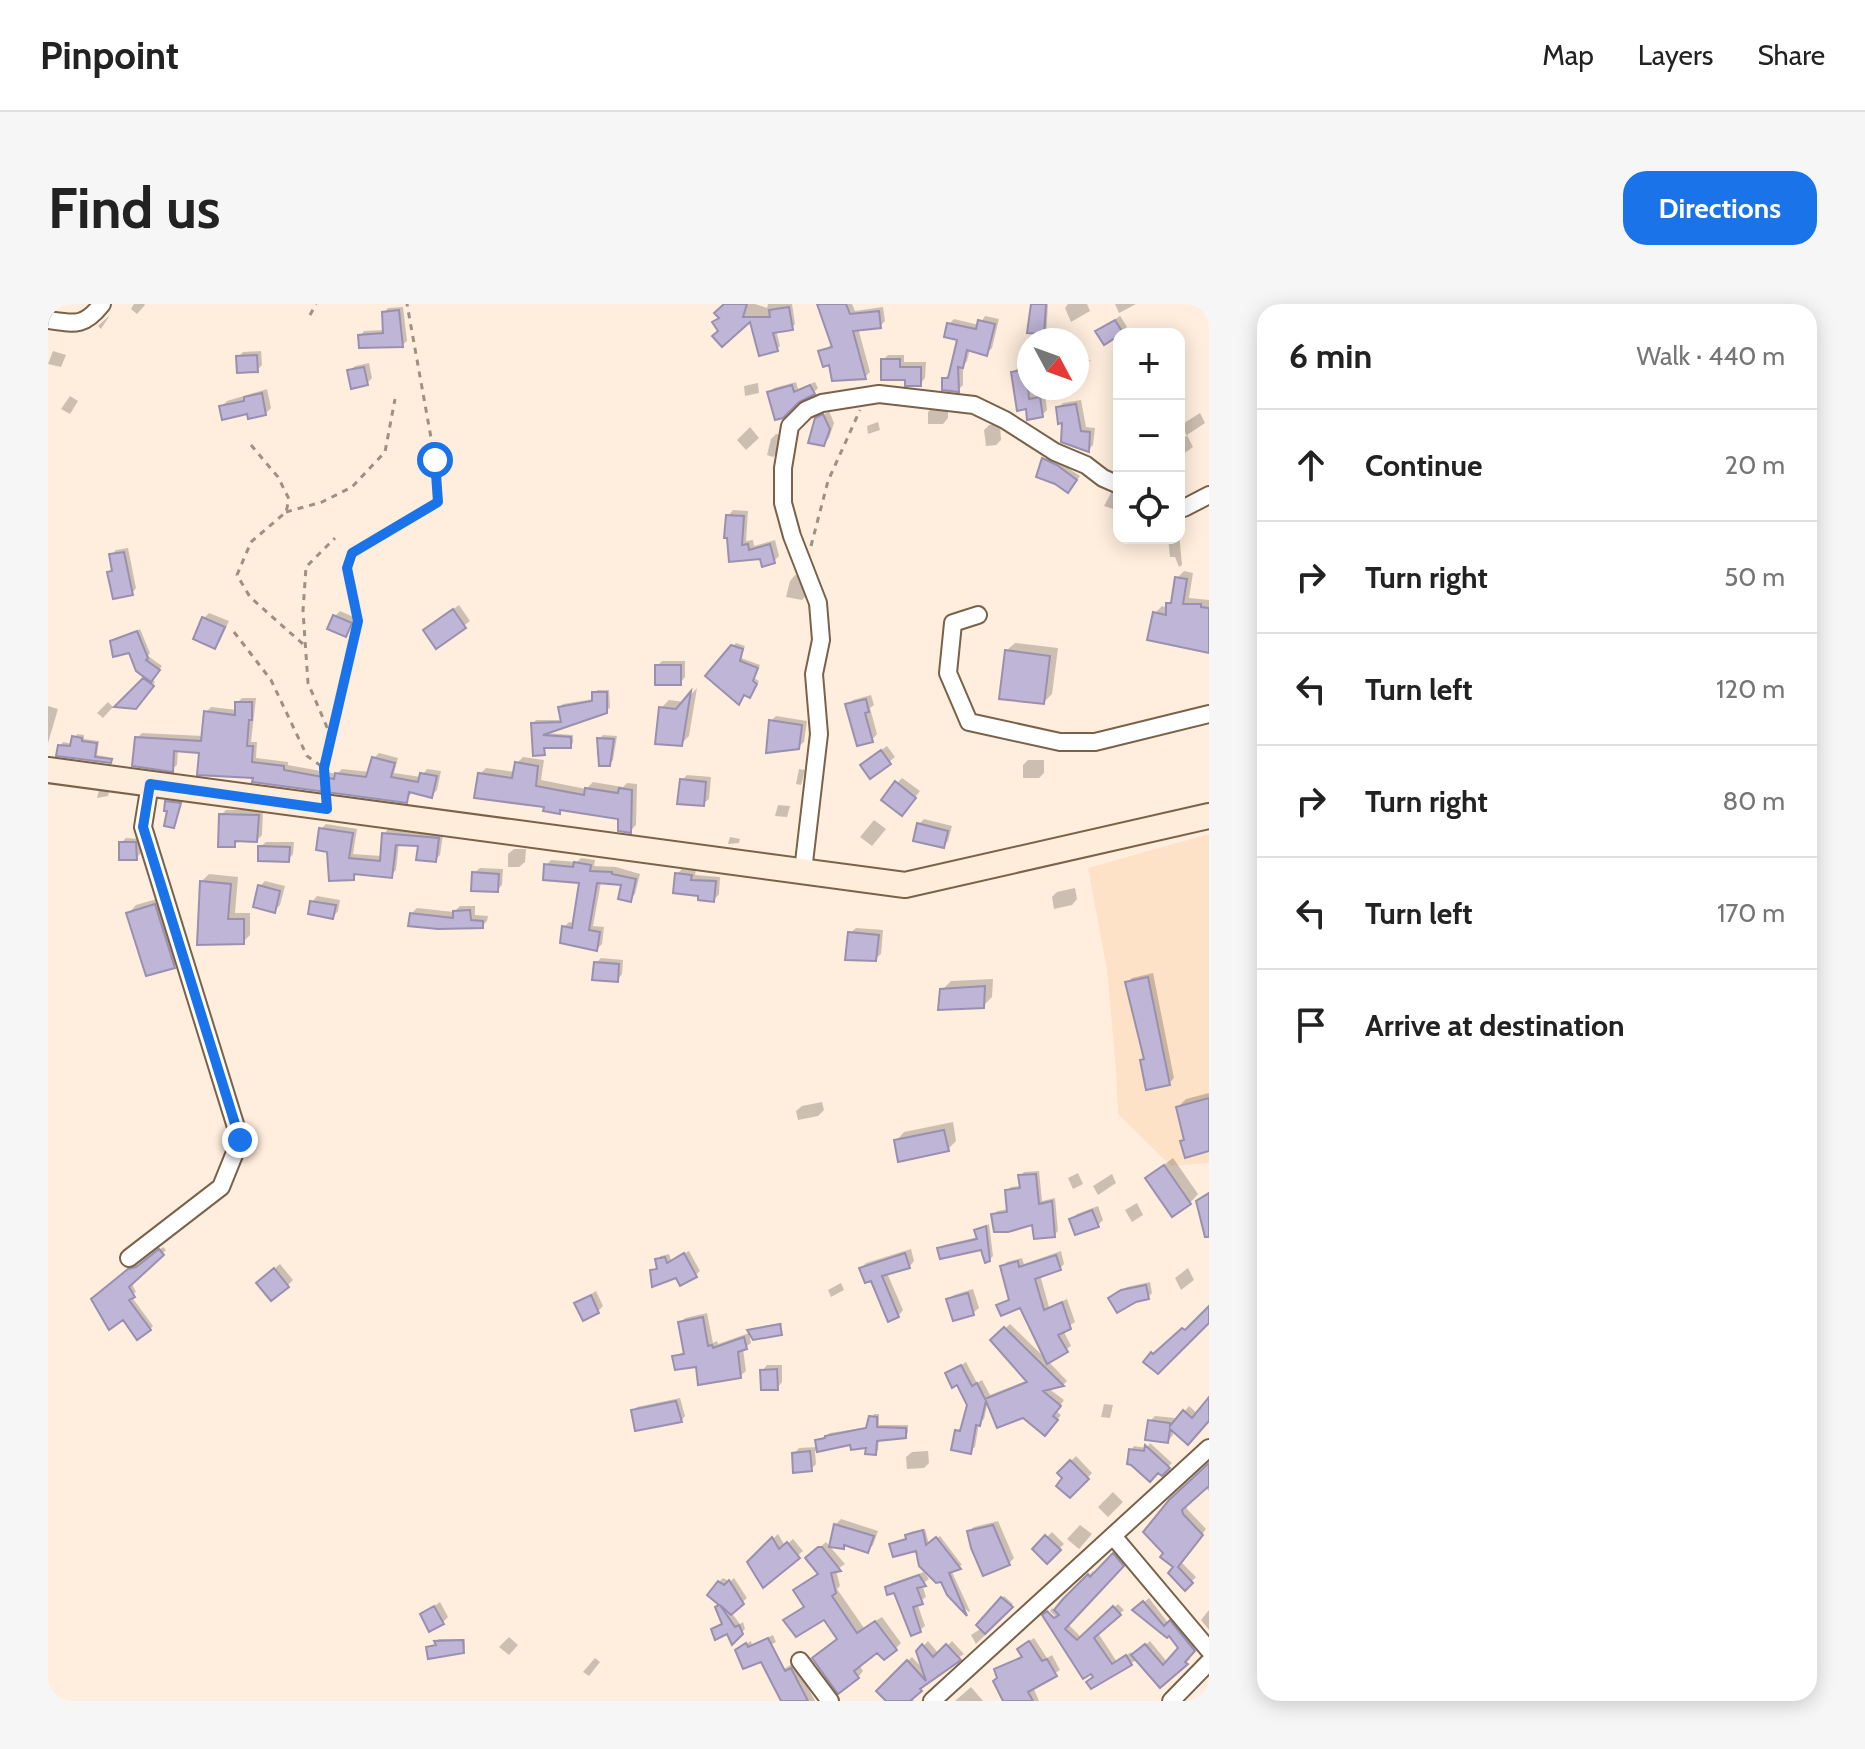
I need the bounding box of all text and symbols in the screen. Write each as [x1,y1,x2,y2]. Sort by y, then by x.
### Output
text: Pinpoint [40,32,179,79]
text: Map [1542,38,1594,72]
text: Layers [1638,38,1713,72]
text: Share [1757,38,1825,72]
button: Directions [1623,171,1817,245]
text: Find us [48,174,221,242]
north arrow [1017,328,1089,400]
map controls [1113,328,1185,544]
button: + [1113,328,1185,400]
text: 6 min [1289,335,1372,377]
text: Walk · 440 m [1636,340,1785,372]
button: − [1113,400,1185,472]
route start [417,442,453,478]
icon: ahead [1289,443,1333,487]
text: Continue [1365,447,1482,484]
text: 20 m [1725,449,1785,481]
button: locate [1113,472,1185,544]
icon: right [1289,555,1333,599]
text: Turn right [1365,559,1488,596]
text: 50 m [1724,561,1785,593]
icon: left [1289,667,1333,711]
text: Turn left [1365,671,1473,708]
text: 120 m [1716,673,1785,705]
icon: right [1289,779,1333,823]
text: Turn right [1365,783,1488,820]
text: 80 m [1722,785,1785,817]
icon: left [1289,891,1333,935]
text: Turn left [1365,895,1473,932]
text: 170 m [1717,897,1785,929]
icon: arrive [1289,1003,1333,1047]
text: Arrive at destination [1365,1007,1625,1044]
route end [222,1122,258,1158]

